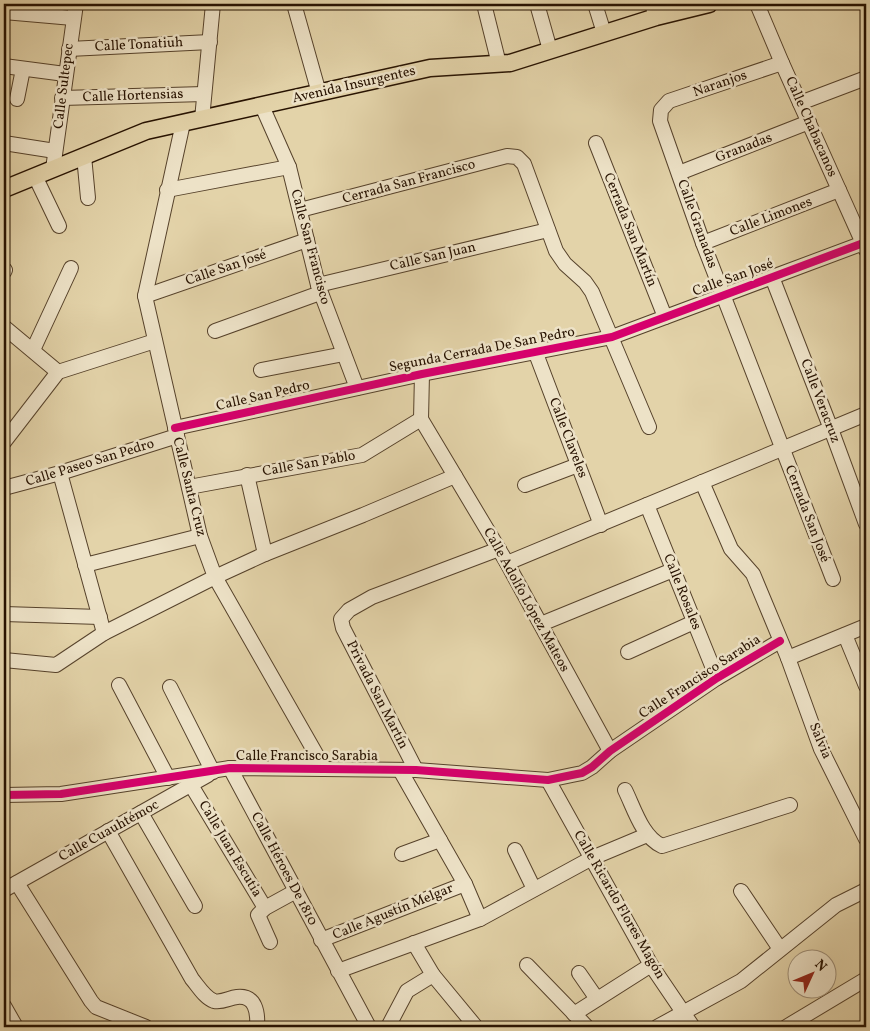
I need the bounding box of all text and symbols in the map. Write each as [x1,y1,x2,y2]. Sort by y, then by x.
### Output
street label: Calle Tonatiuh [94,33,184,57]
street label: Calle Sultepec [49,42,79,130]
street label: Avenida Insurgentes [291,62,417,108]
street label: Naranjos [690,66,750,102]
street label: Calle Chabacanos [780,74,842,180]
street label: Calle Hortensias [82,85,184,107]
street label: Granadas [713,129,775,167]
street label: Cerrada San Francisco [340,155,478,209]
street label: Cerrada San Martín [598,170,662,290]
street label: Calle Granadas [672,177,722,271]
street label: Calle San Francisco [285,187,335,307]
street label: Calle Limones [727,193,815,241]
street label: Calle San Juan [388,238,478,276]
street label: Calle San José [183,245,269,291]
street label: Calle San José [690,255,776,301]
street label: Segunda Cerrada De San Pedro [388,323,576,377]
street label: Calle Veracruz [795,356,845,446]
street label: Calle San Pedro [214,376,312,416]
street label: Calle Claveles [544,395,592,481]
street label: Calle Paseo San Pedro [23,434,157,492]
street label: Calle Santa Cruz [167,435,211,539]
street label: Calle San Pablo [261,446,357,482]
street label: Cerrada San José [780,463,834,566]
street label: Calle Adolfo López Mateos [478,524,574,676]
street label: Calle Rosales [658,551,706,633]
street label: Calle Francisco Sarabia [635,630,765,724]
street label: Privada San Martín [341,637,413,753]
street label: Salvia [804,720,836,762]
street label: Calle Francisco Sarabia [236,747,378,766]
street label: Calle Cuauhtémoc [56,796,162,866]
street label: Calle Juan Escutia [194,797,266,901]
street label: Calle Héroes De 1810 [246,809,322,929]
street label: Calle Ricardo Flores Magón [569,827,669,983]
street label: Calle Agustín Melgar [330,879,456,945]
north arrow [788,948,838,998]
text: N [810,956,831,976]

